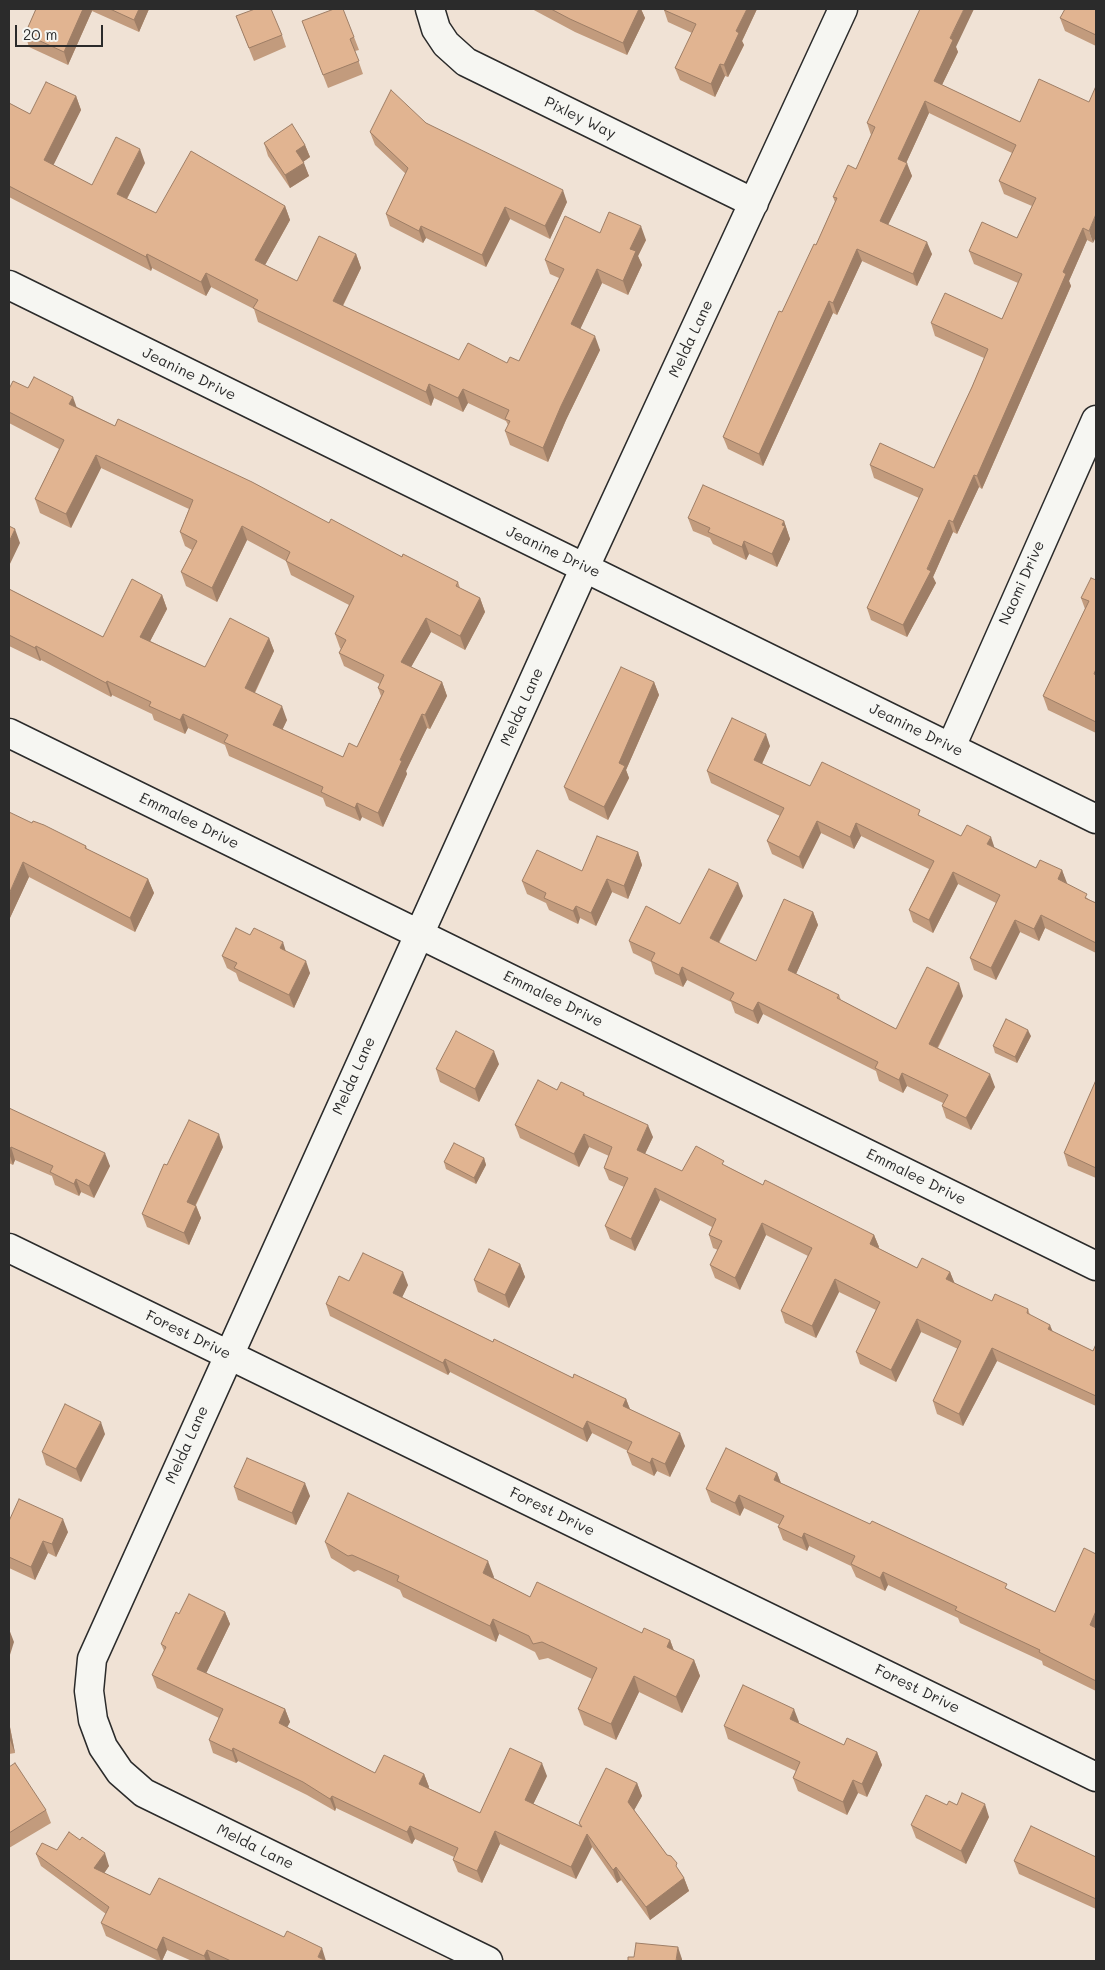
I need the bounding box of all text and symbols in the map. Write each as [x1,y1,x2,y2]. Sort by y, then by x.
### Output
scale bar [18,15,105,47]
text: 20 m [23,24,57,44]
street label: Pixley Way [541,93,619,143]
street label: Melda Lane [665,297,717,381]
street label: Jeanine Drive [139,344,239,404]
street label: Jeanine Drive [503,522,603,582]
street label: Naomi Drive [995,538,1049,628]
street label: Melda Lane [497,665,547,749]
street label: Jeanine Drive [866,700,966,760]
street label: Emmalee Drive [136,789,242,853]
street label: Emmalee Drive [500,967,606,1031]
street label: Melda Lane [329,1034,379,1118]
street label: Emmalee Drive [863,1145,969,1209]
street label: Forest Drive [143,1307,233,1363]
street label: Melda Lane [162,1403,212,1487]
street label: Forest Drive [507,1484,597,1540]
street label: Forest Drive [872,1661,962,1717]
street label: Melda Lane [214,1821,296,1873]

